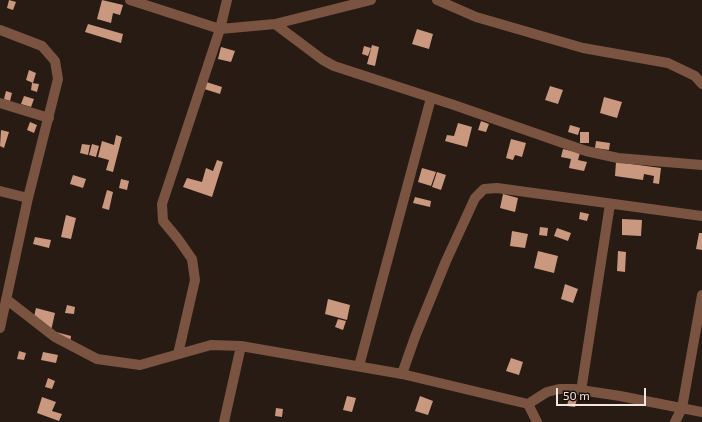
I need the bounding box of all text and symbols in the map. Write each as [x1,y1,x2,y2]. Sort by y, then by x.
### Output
scale bar [558,380,648,406]
text: 50 m [563,388,590,402]

